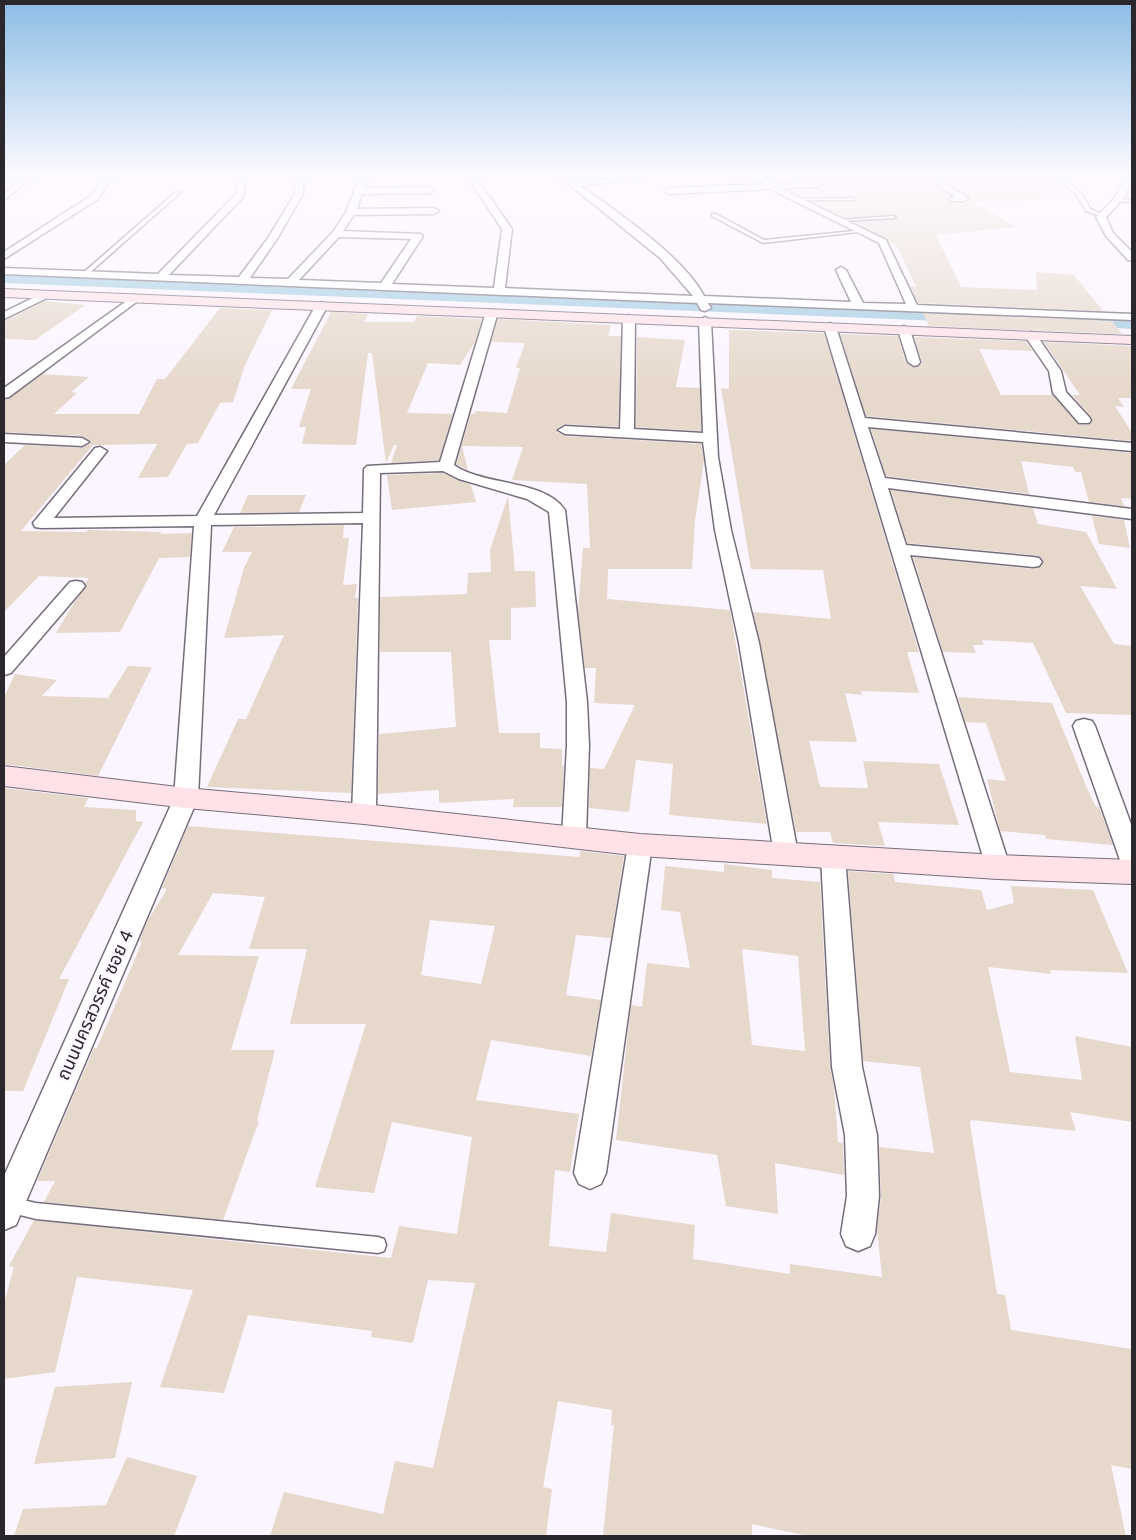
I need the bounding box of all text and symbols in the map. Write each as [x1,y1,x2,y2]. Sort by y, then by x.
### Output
street label: ถนนนครสวรรค์ ซอย 4 [53,927,140,1084]

